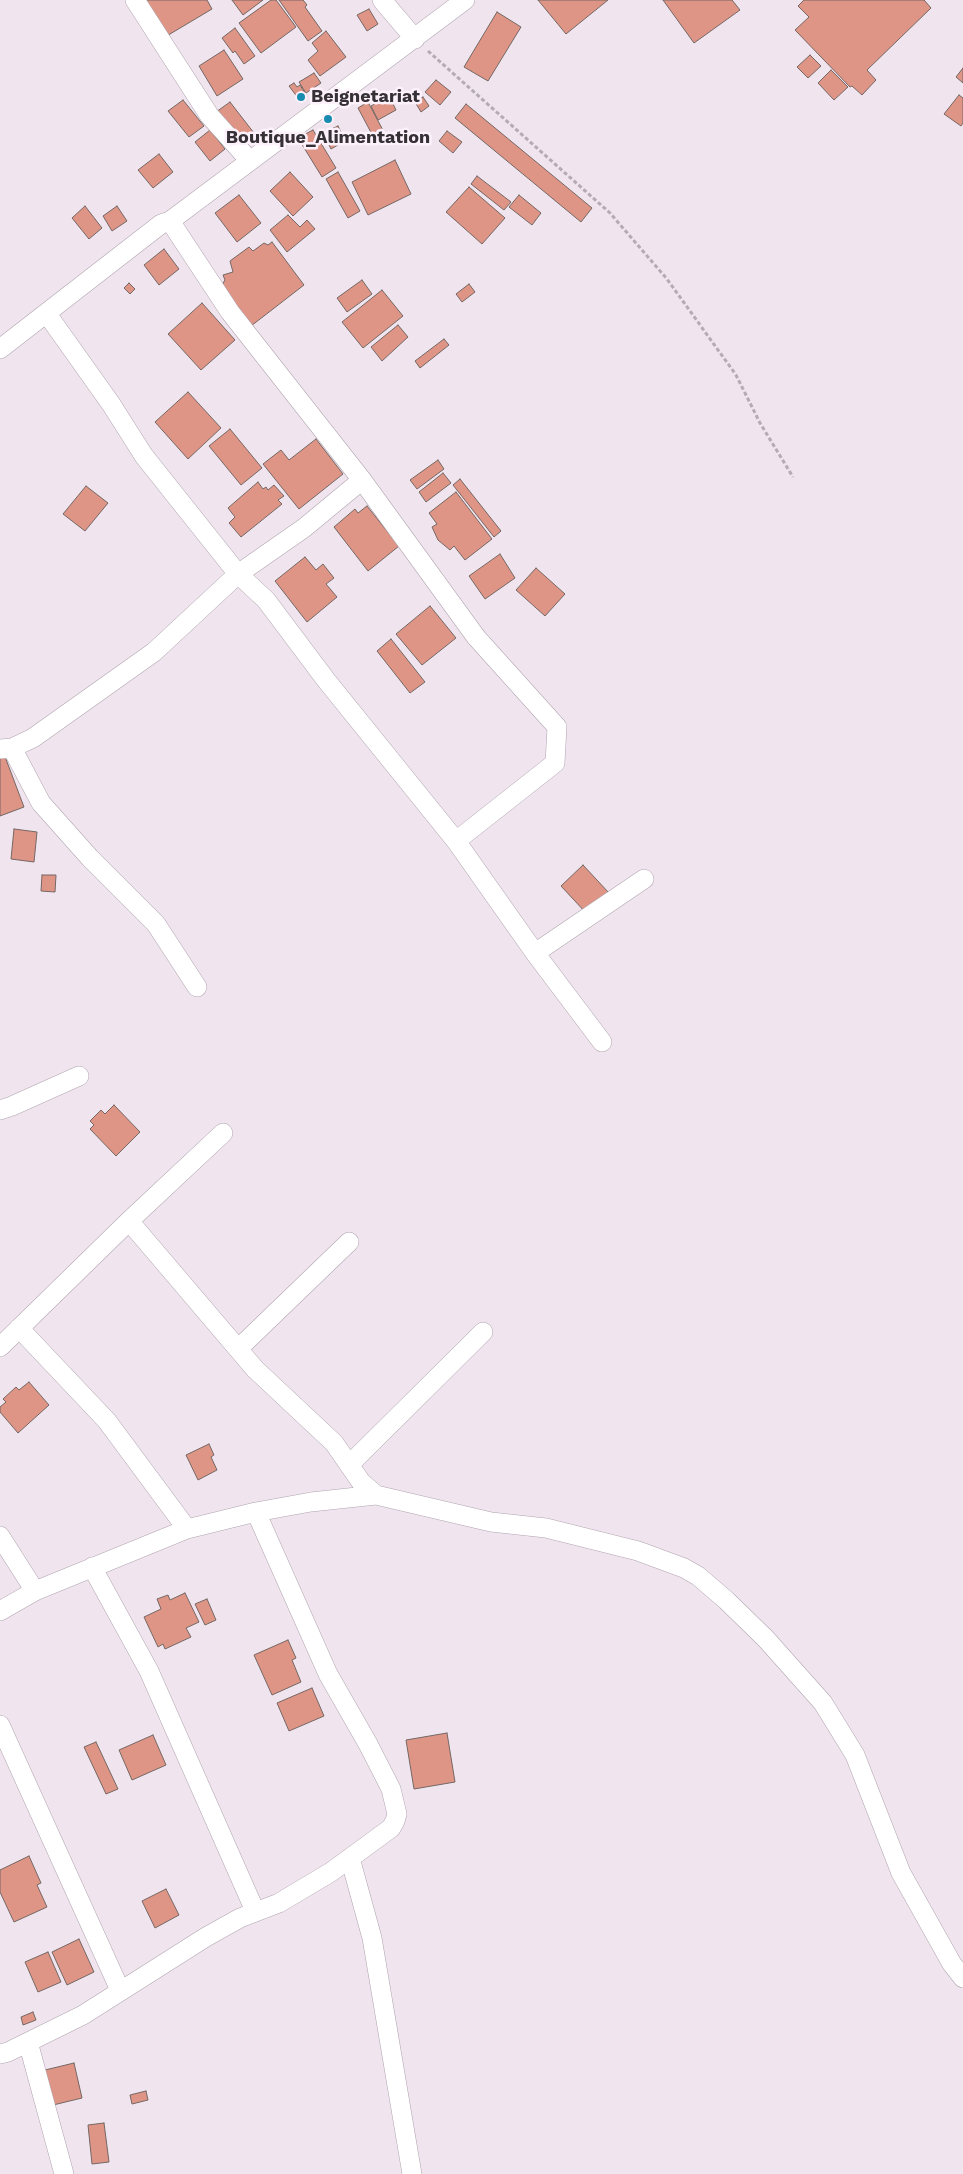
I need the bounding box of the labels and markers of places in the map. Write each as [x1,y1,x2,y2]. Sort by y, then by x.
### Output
place label: Beignetariat [311,86,420,108]
marker: Beignetariat [295,91,307,103]
marker: Boutique_Alimentation [322,113,334,125]
place label: Boutique_Alimentation [226,127,430,149]

